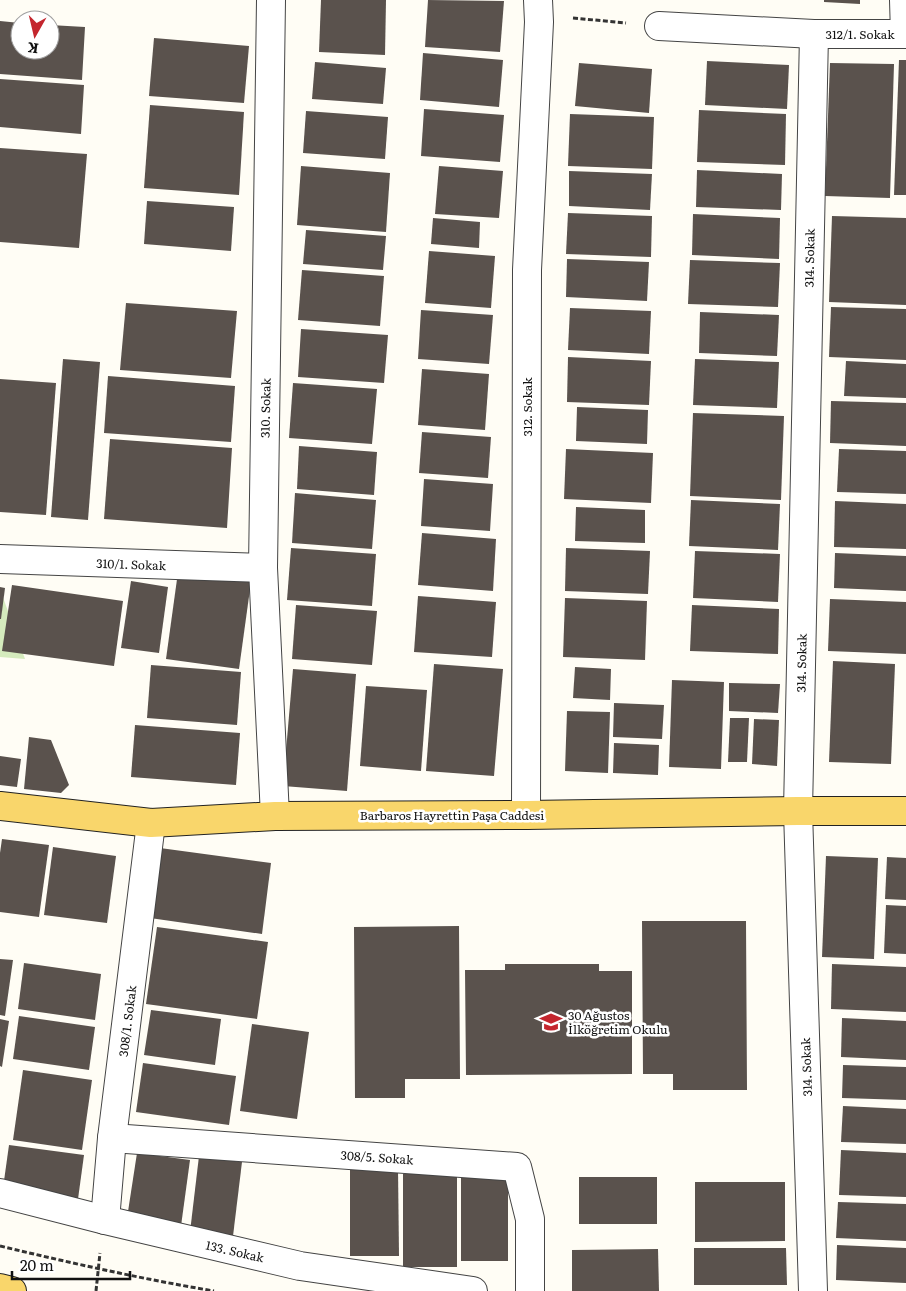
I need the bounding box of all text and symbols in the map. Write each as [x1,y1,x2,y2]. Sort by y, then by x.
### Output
north arrow [10,10,60,60]
street label: 312/1. Sokak [825,25,895,43]
text: K [26,38,40,60]
street label: 314. Sokak [799,228,819,288]
street label: 310. Sokak [255,377,275,438]
street label: 312. Sokak [518,377,536,436]
street label: 310/1. Sokak [96,554,167,574]
street label: 314. Sokak [791,633,811,693]
street label: Barbaros Hayrettin Paşa Caddesi [360,806,544,824]
street label: 308/1. Sokak [114,984,140,1058]
place label: 30 Ağustos İlköğretim Okulu [568,1006,668,1038]
school or university icon: 30 Ağustos İlköğretim Okulu [538,1009,564,1035]
street label: 314. Sokak [796,1036,816,1097]
street label: 308/5. Sokak [340,1145,415,1169]
street label: 133. Sokak [204,1236,266,1267]
scale bar [12,1248,130,1280]
text: 20 m [20,1253,54,1276]

